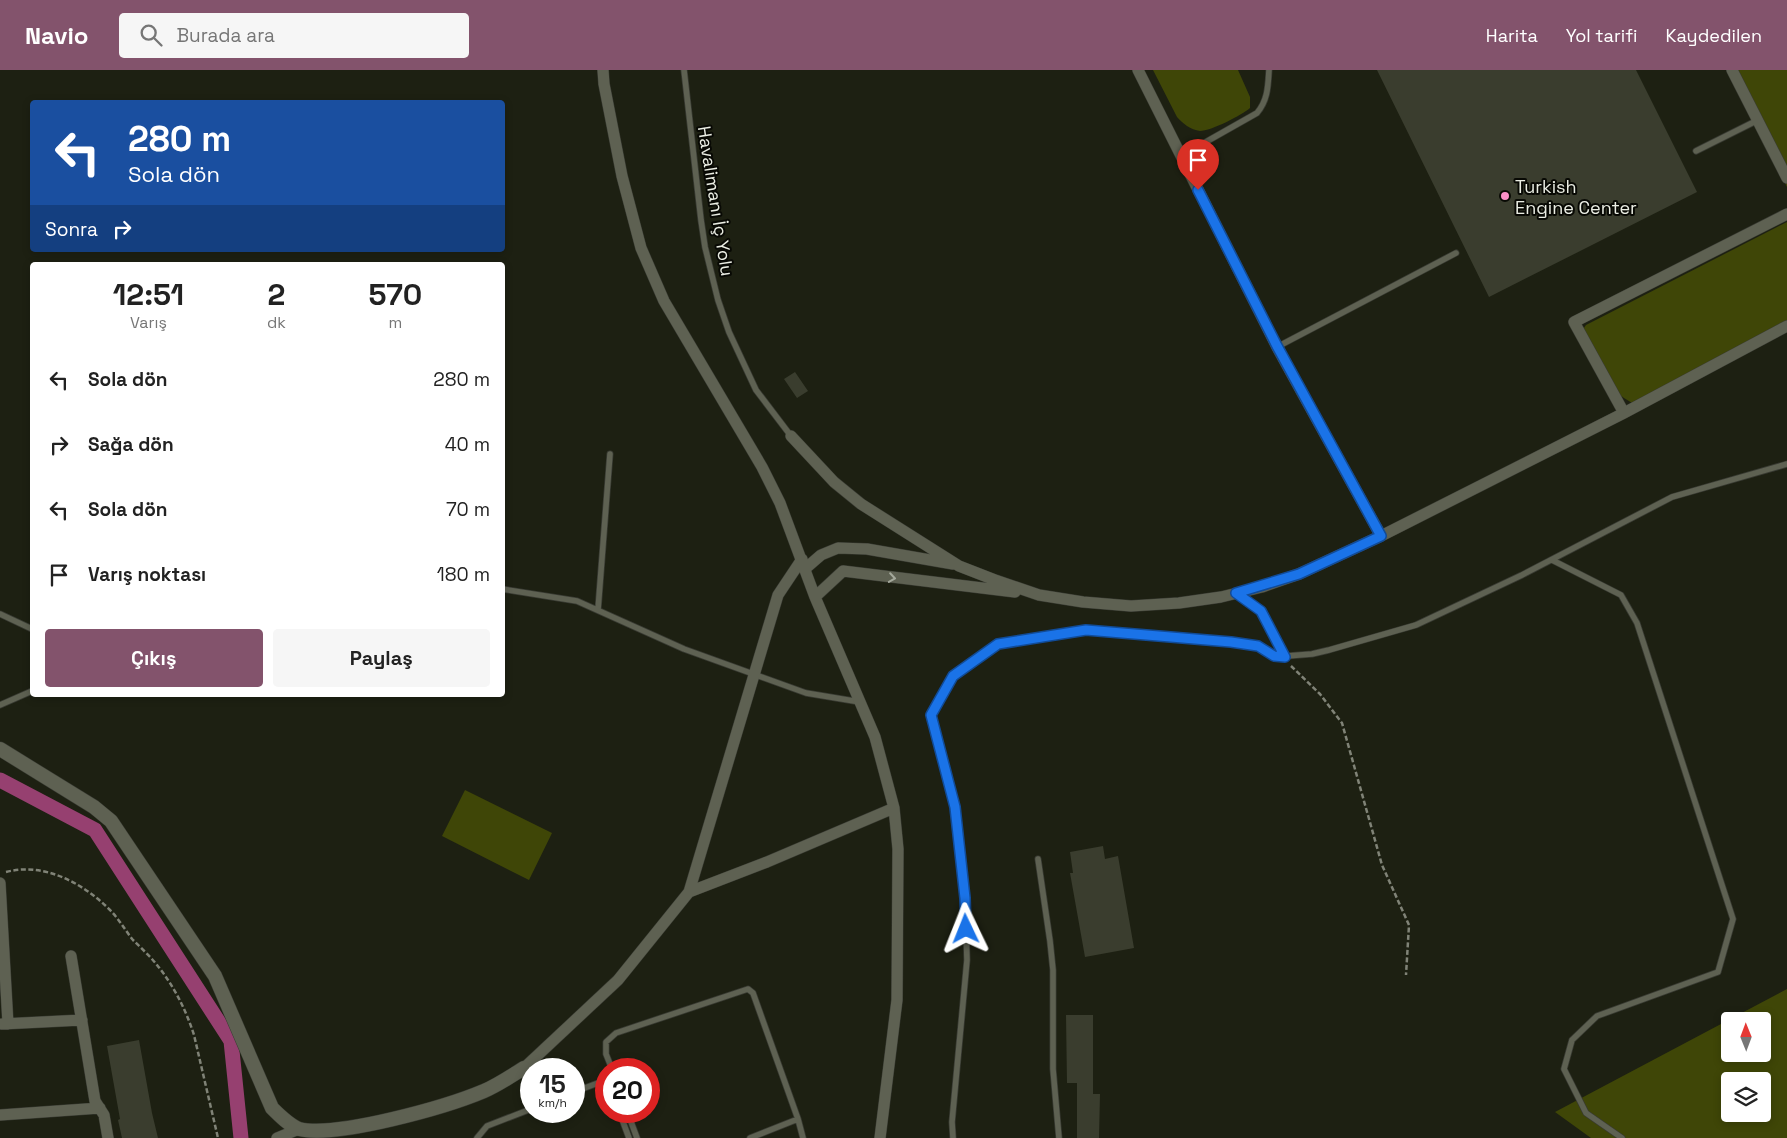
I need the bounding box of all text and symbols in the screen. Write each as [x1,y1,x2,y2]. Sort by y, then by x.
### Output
search box [119,13,469,58]
text: Navio [25,20,89,51]
icon: search [137,21,165,49]
text: Burada ara [177,23,275,48]
text: Harita [1486,24,1538,47]
text: Yol tarifi [1566,24,1638,47]
text: Kaydedilen [1666,24,1762,47]
text: 280 m [128,117,231,161]
icon: left [45,120,110,185]
street label: Havalimanı İç Yolu [693,124,739,278]
pin [1177,139,1219,190]
icon: arrive [1184,146,1212,174]
text: Sola dön [128,160,220,188]
place label: Turkish Engine Center [1515,175,1637,219]
marker: Turkish Engine Center [1499,190,1511,202]
icon: right [108,215,136,243]
text: Sonra [45,217,98,242]
text: 12:51 [113,275,184,314]
text: 2 [267,275,285,314]
text: 570 [369,275,422,314]
text: Varış [130,312,167,333]
text: dk [267,312,286,333]
text: m [389,312,402,333]
icon: left [45,366,73,394]
text: Sola dön [88,367,167,392]
text: 280 m [433,367,490,392]
icon: right [45,431,73,459]
text: Sağa dön [88,432,174,457]
text: 40 m [445,432,490,457]
icon: left [45,496,73,524]
text: Sola dön [88,497,167,522]
text: 70 m [446,497,490,522]
icon: arrive [45,561,73,589]
text: Varış noktası [88,562,206,587]
text: 180 m [437,562,490,587]
one-way arrow [888,572,896,583]
button: Çıkış [45,629,263,687]
button: Paylaş [273,629,490,687]
position arrow [939,902,991,954]
north arrow [1721,1012,1771,1062]
map controls [1721,1012,1771,1122]
speed limit sign: 20 [595,1058,660,1123]
text: 15 [539,1068,566,1100]
button: layers [1721,1072,1771,1122]
text: km/h [538,1095,567,1111]

